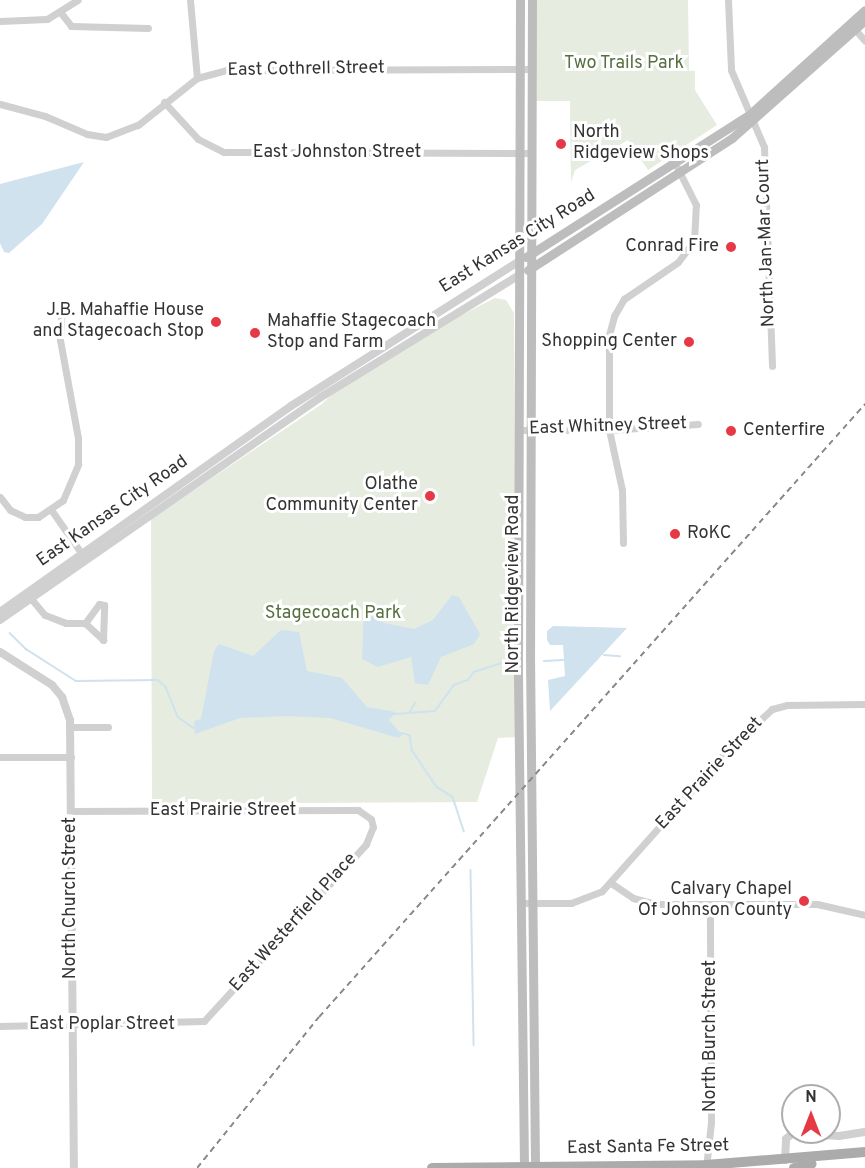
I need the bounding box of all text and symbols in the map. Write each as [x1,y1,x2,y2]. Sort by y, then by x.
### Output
park label: Two Trails Park [564,53,684,75]
street label: East Cothrell Street [227,58,385,82]
place label: North Ridgeview Shops [573,123,709,166]
marker: North Ridgeview Shops [554,137,568,151]
street label: East Johnston Street [253,142,421,164]
street label: North Jan-Mar Court [753,158,781,328]
street label: East Kansas City Road [436,185,600,299]
place label: Conrad Fire [625,236,719,258]
marker: Conrad Fire [724,240,738,254]
place label: J.B. Mahaffie House and Stagecoach Stop [33,301,204,344]
place label: Mahaffie Stagecoach Stop and Farm [267,312,436,354]
marker: J.B. Mahaffie House and Stagecoach Stop [209,315,223,329]
marker: Mahaffie Stagecoach Stop and Farm [248,326,262,340]
place label: Shopping Center [541,331,677,353]
marker: Shopping Center [682,335,696,349]
street label: East Whitney Street [528,413,688,441]
place label: Centerfire [743,420,825,442]
marker: Centerfire [724,424,738,438]
street label: East Kansas City Road [33,452,193,572]
place label: Olathe Community Center [265,475,418,518]
marker: Olathe Community Center [423,489,437,503]
street label: North Ridgeview Road [503,495,525,673]
place label: RoKC [687,523,731,545]
marker: RoKC [668,527,682,541]
park label: Stagecoach Park [265,603,401,625]
street label: East Prairie Street [652,713,768,835]
street label: East Prairie Street [150,800,296,822]
street label: North Church Street [60,817,82,979]
street label: East Westerfield Place [226,849,362,997]
place label: Calvary Chapel Of Johnson County [638,880,792,922]
marker: Calvary Chapel Of Johnson County [797,894,811,908]
street label: North Burch Street [700,960,722,1112]
street label: East Poplar Street [29,1014,175,1036]
north arrow [781,1084,841,1144]
text: N [805,1088,817,1108]
street label: East Santa Fe Street [567,1136,729,1160]

